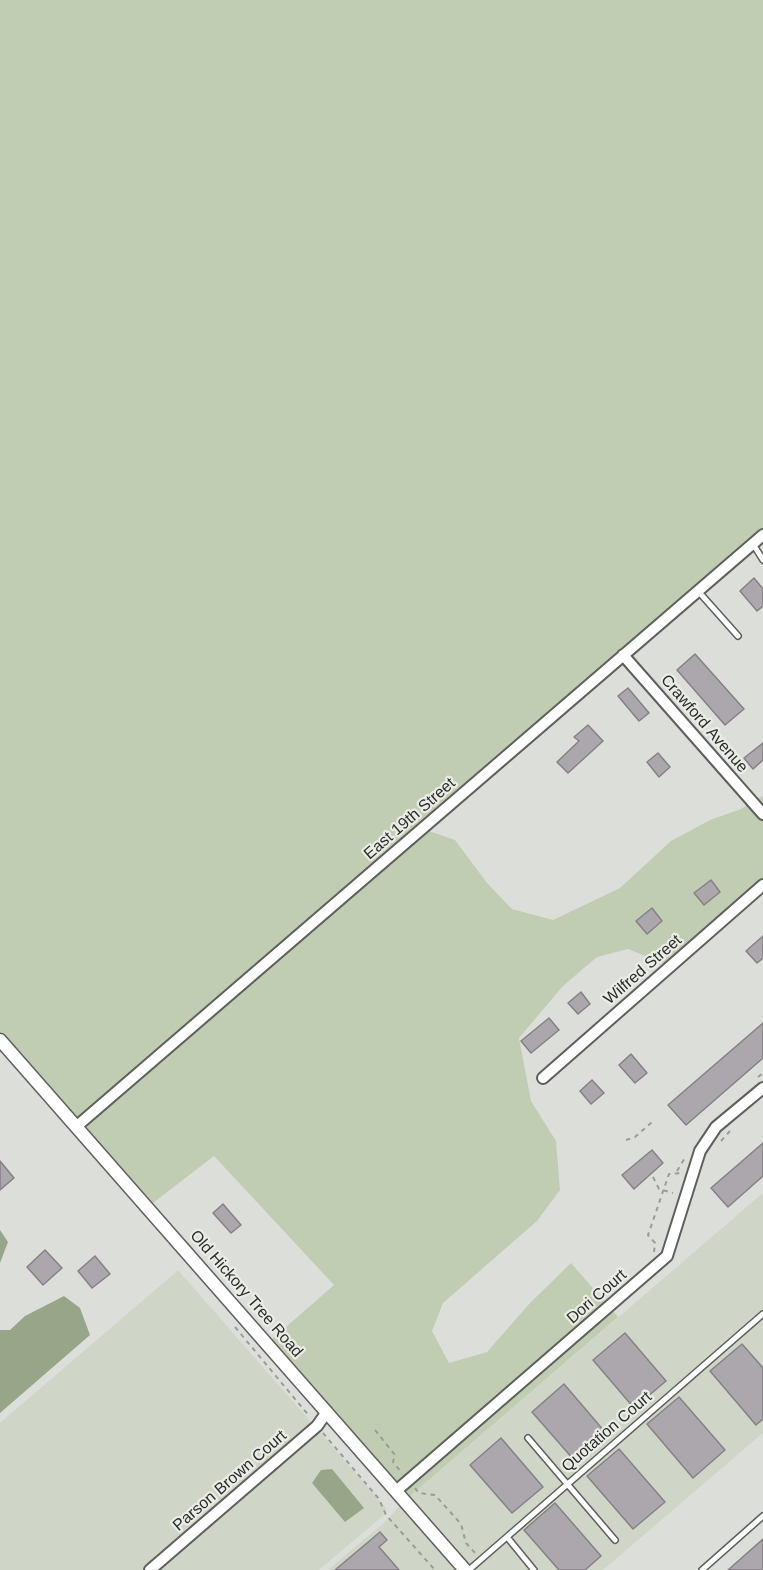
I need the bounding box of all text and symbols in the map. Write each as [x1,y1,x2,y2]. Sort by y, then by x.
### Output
street label: Crawford Avenue [656,671,752,777]
street label: East 19th Street [360,774,460,864]
street label: Wilfred Street [600,931,686,1009]
street label: Old Hickory Tree Road [186,1227,306,1361]
street label: Dori Court [563,1266,631,1328]
street label: Quotation Court [558,1388,656,1476]
street label: Parson Brown Court [169,1426,291,1536]

